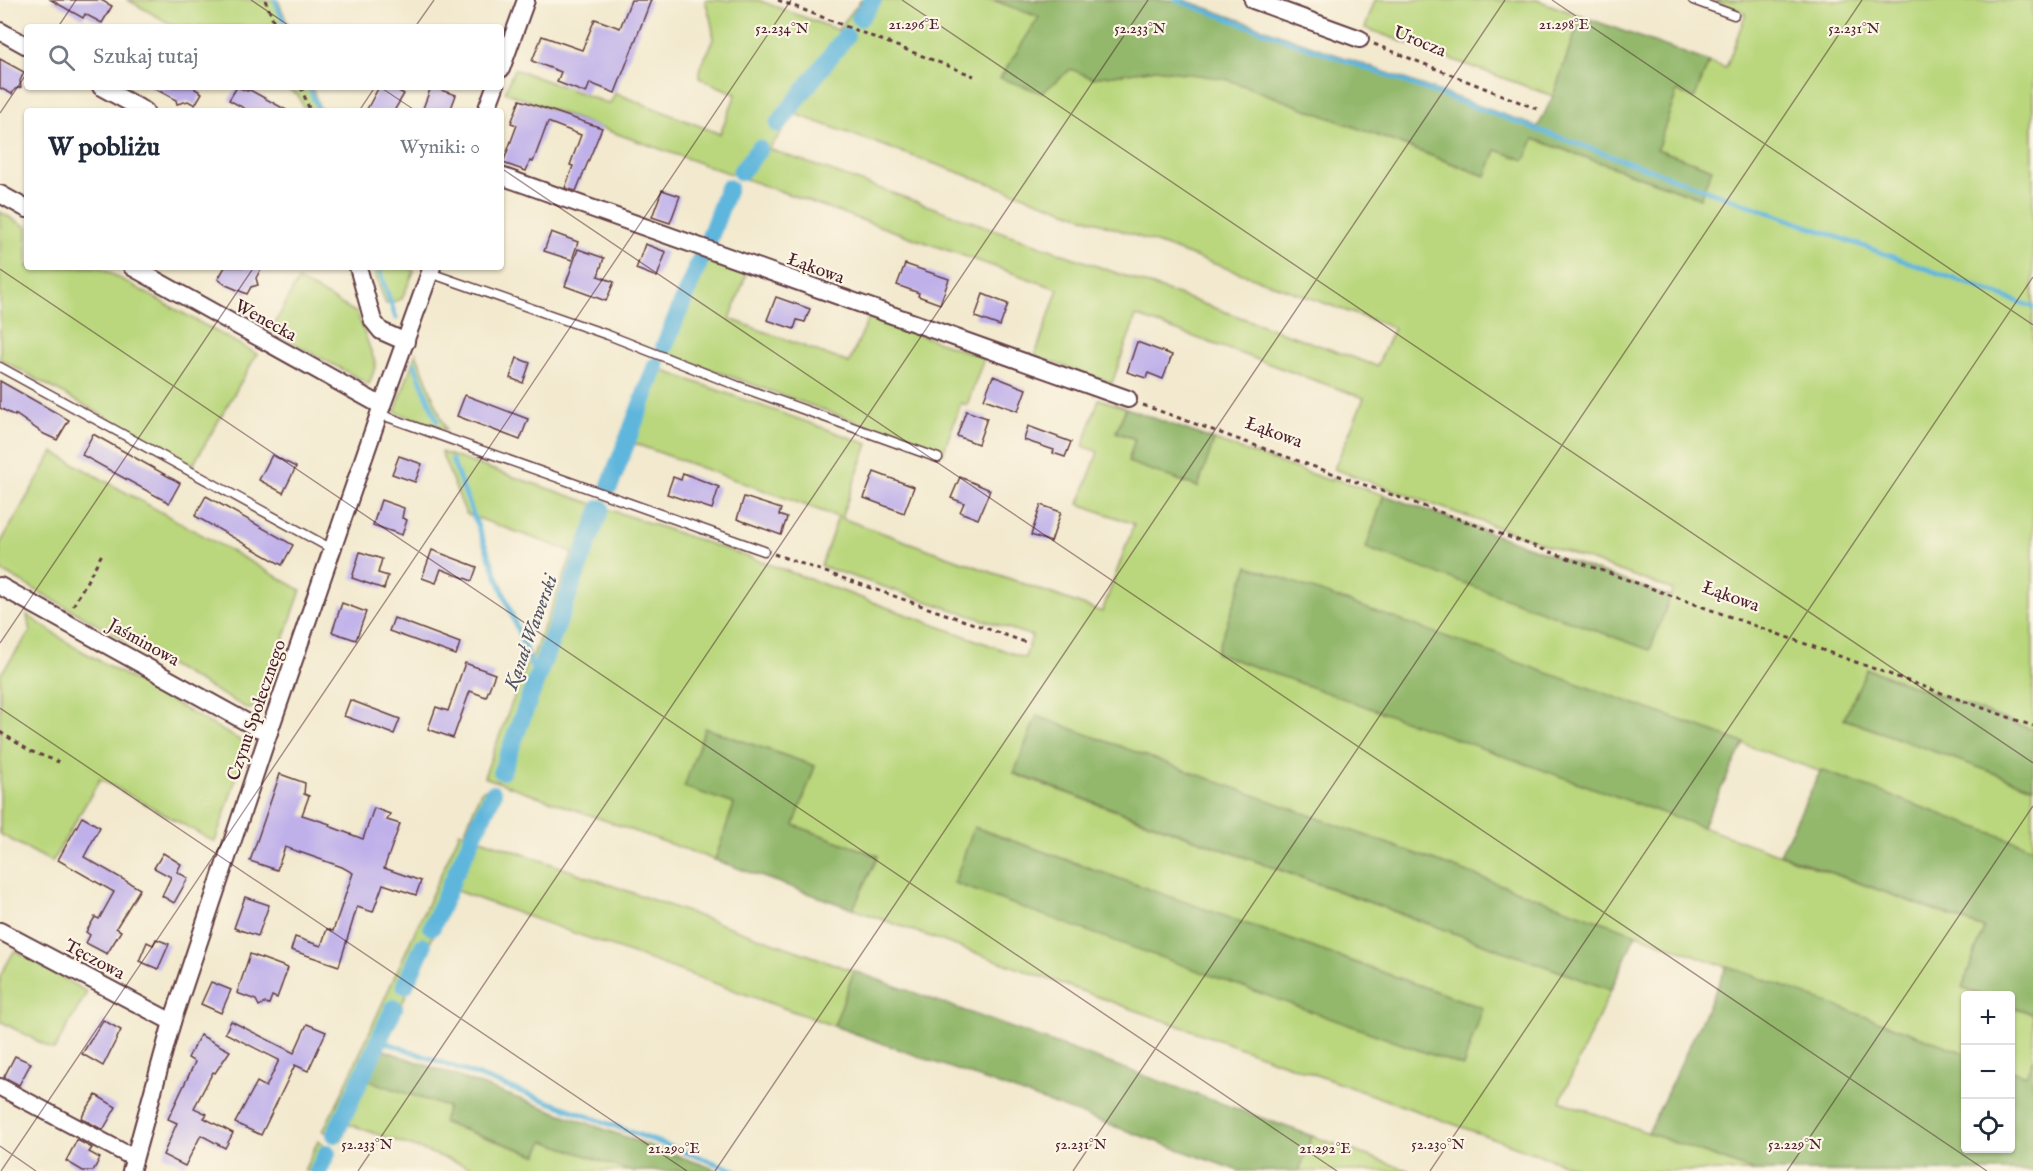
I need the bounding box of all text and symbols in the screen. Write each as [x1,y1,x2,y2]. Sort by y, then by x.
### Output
text: 21.296°E [889,15,939,34]
text: 21.298°E [1539,15,1589,34]
text: 52.234°N [755,19,809,38]
text: 52.233°N [1114,19,1166,38]
text: 52.231°N [1828,19,1880,38]
street label: Urocza [1390,21,1449,63]
search box [24,24,504,90]
icon: search [45,41,78,74]
text: Szukaj tutaj [93,43,198,71]
text: W pobliżu [48,131,160,164]
text: Wyniki: 0 [400,135,480,160]
street label: Łąkowa [784,248,847,290]
street label: Wenecka [230,295,301,348]
street label: Łąkowa [1242,412,1305,454]
water label: Kanał Wawerski [499,570,564,695]
street label: Łąkowa [1699,576,1762,618]
street label: Jaśminowa [102,613,183,672]
street label: Czynu Społecznego [223,637,292,784]
street label: Tęczowa [60,935,129,986]
map controls [1961,991,2015,1153]
button: + [1961,991,2015,1045]
button: − [1961,1045,2015,1099]
button: locate [1961,1099,2015,1153]
text: 52.233°N [341,1135,393,1154]
text: 52.231°N [1055,1135,1107,1154]
text: 52.230°N [1411,1135,1465,1154]
text: 52.229°N [1768,1135,1822,1154]
text: 21.290°E [648,1139,700,1158]
text: 21.292°E [1299,1139,1351,1158]

